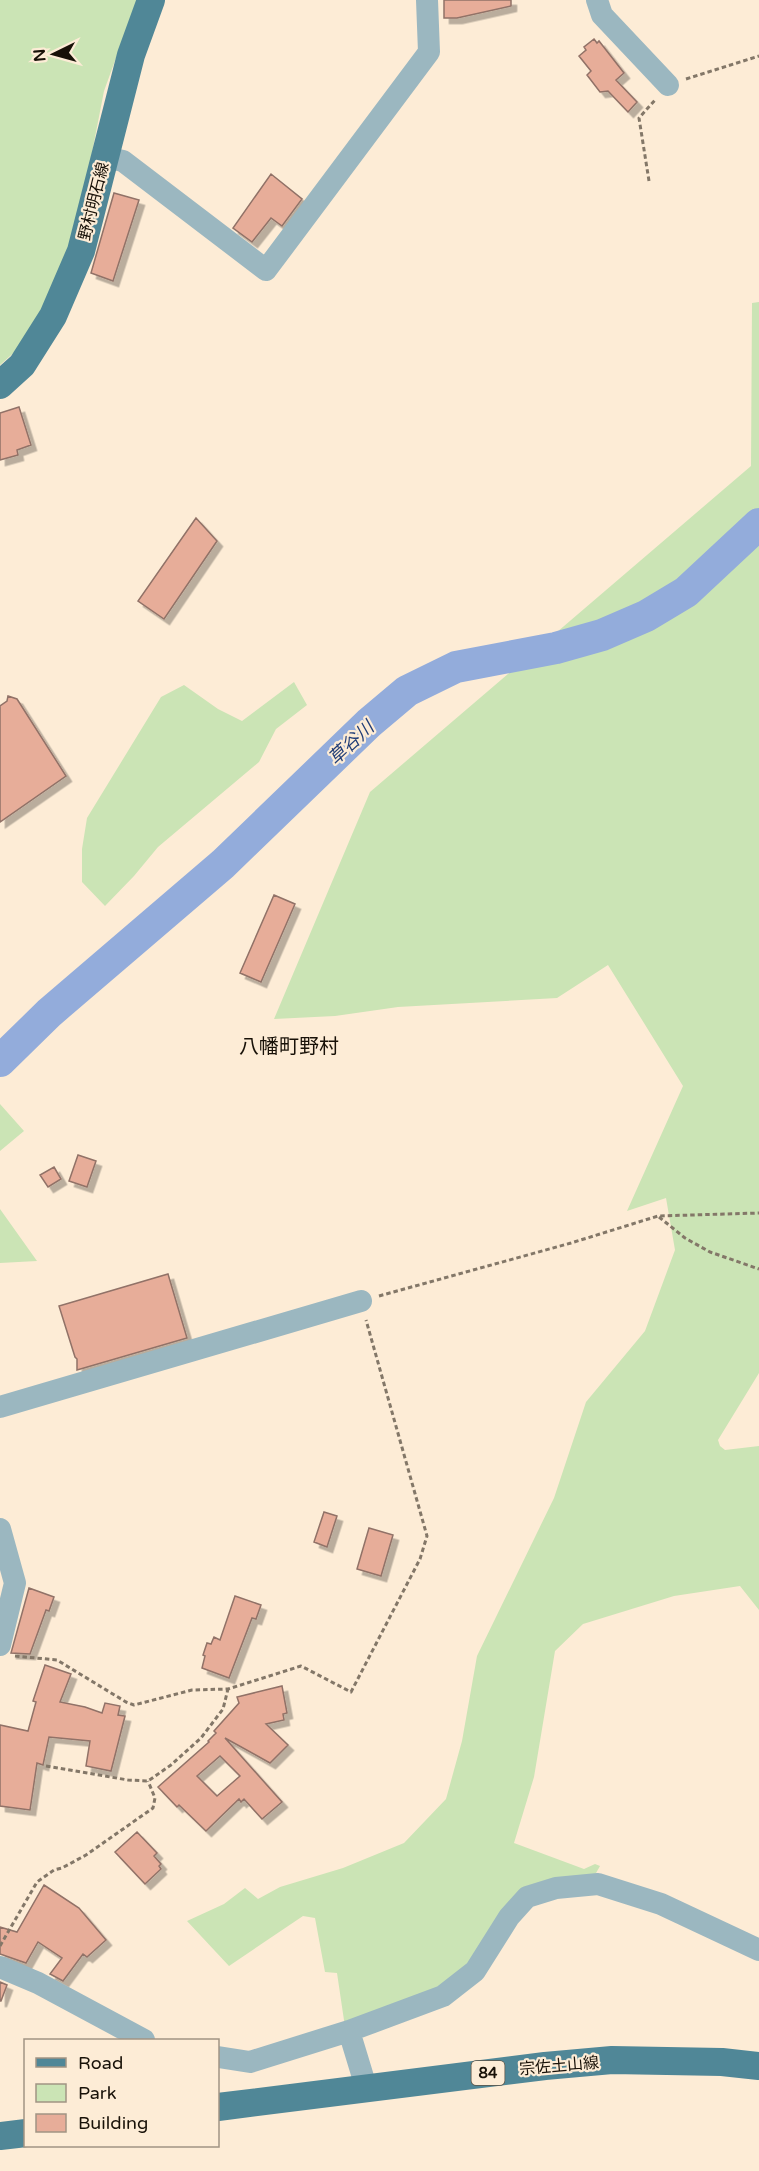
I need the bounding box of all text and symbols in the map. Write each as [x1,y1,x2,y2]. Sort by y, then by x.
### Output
north arrow [24,24,84,84]
text: N [30,48,51,62]
street label: 野村明石線 [75,160,113,242]
water label: 草谷川 [324,715,380,769]
district label: 八幡町野村 [239,1035,339,1059]
legend [24,2039,219,2147]
text: Road [78,2052,123,2074]
street label: 宗佐土山線 [518,2053,600,2079]
road number: 84 [472,2061,504,2085]
text: Park [78,2082,117,2104]
text: Building [78,2112,148,2134]

